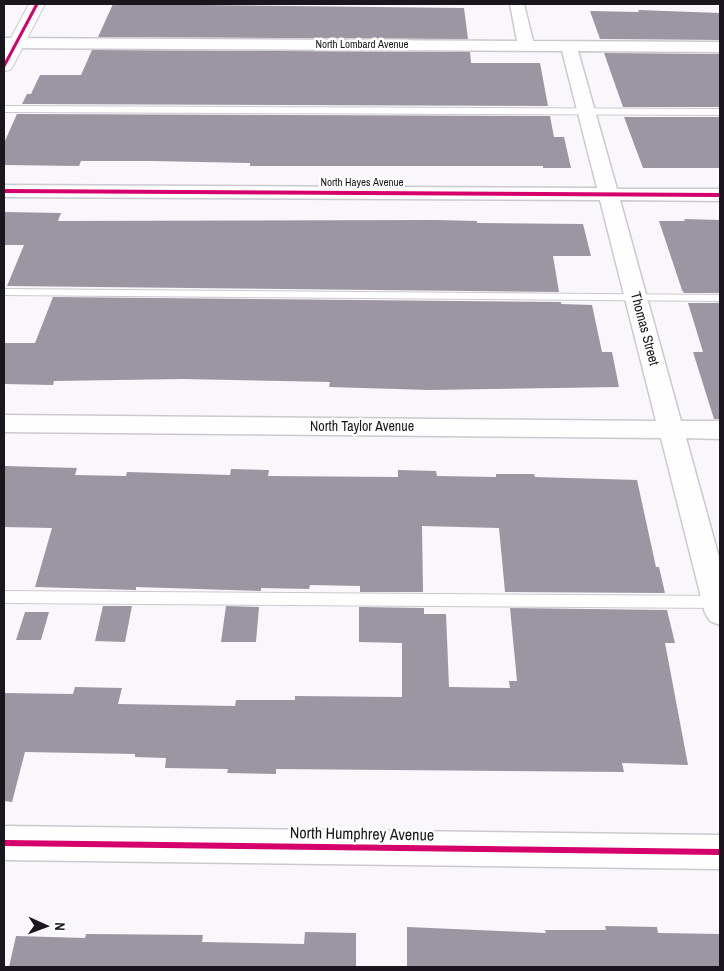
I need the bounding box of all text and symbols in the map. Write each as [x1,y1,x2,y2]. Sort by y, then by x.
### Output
street label: North Lombard Avenue [315,38,409,52]
street label: North Hayes Avenue [320,176,404,190]
street label: Thomas Street [626,290,662,368]
street label: North Taylor Avenue [310,419,414,435]
street label: North Humphrey Avenue [290,824,434,846]
north arrow [20,901,70,951]
text: N [51,922,69,931]

